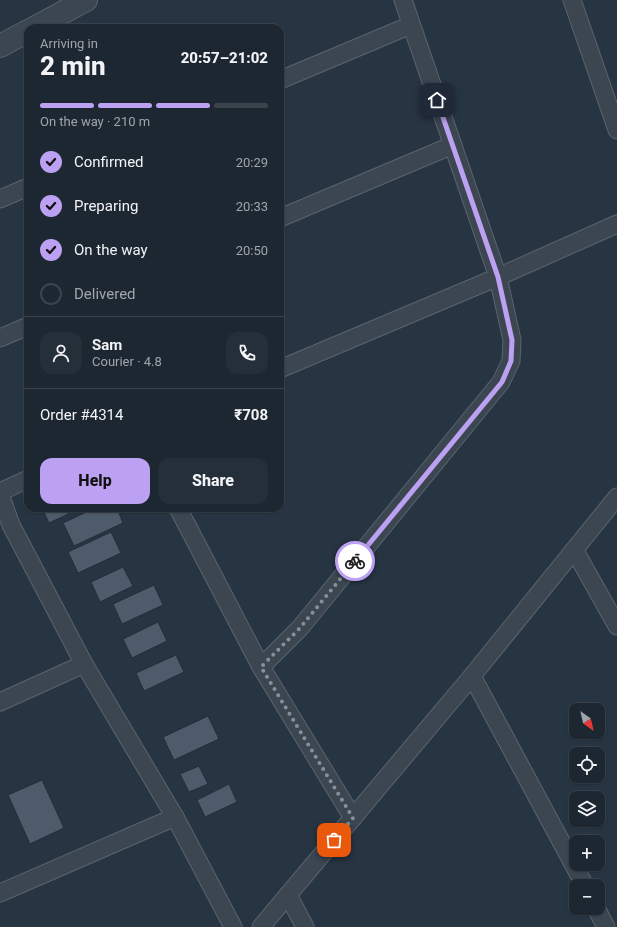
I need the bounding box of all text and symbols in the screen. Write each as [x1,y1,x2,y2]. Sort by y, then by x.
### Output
text: Arriving in [40,36,98,51]
text: 20:57–21:02 [181,49,268,67]
text: 2 min [40,51,106,81]
pin [420,83,454,117]
icon: home [426,89,448,111]
text: On the way · 210 m [40,114,150,129]
icon: check [40,151,62,173]
text: Confirmed [74,153,144,171]
text: 20:29 [236,155,268,170]
icon: check [40,195,62,217]
text: Preparing [74,197,138,215]
text: 20:33 [236,199,268,214]
icon: check [40,239,62,261]
text: On the way [74,241,148,259]
text: 20:50 [236,243,268,258]
text: Delivered [74,285,136,303]
button: person [40,332,82,374]
button: phone [226,332,268,374]
text: Sam [92,336,122,354]
text: Courier · 4.8 [92,354,162,369]
text: Order #4314 [40,406,123,424]
text: ₹708 [234,406,268,424]
button: Help [40,458,150,504]
button: Share [158,458,268,504]
courier [335,541,375,581]
icon: bike [344,550,366,572]
north arrow [569,703,605,739]
map controls [569,703,605,915]
button: locate [569,747,605,783]
button: layers [569,791,605,827]
pin [317,823,351,857]
icon: bag [323,829,345,851]
button: + [569,835,605,871]
button: − [569,879,605,915]

